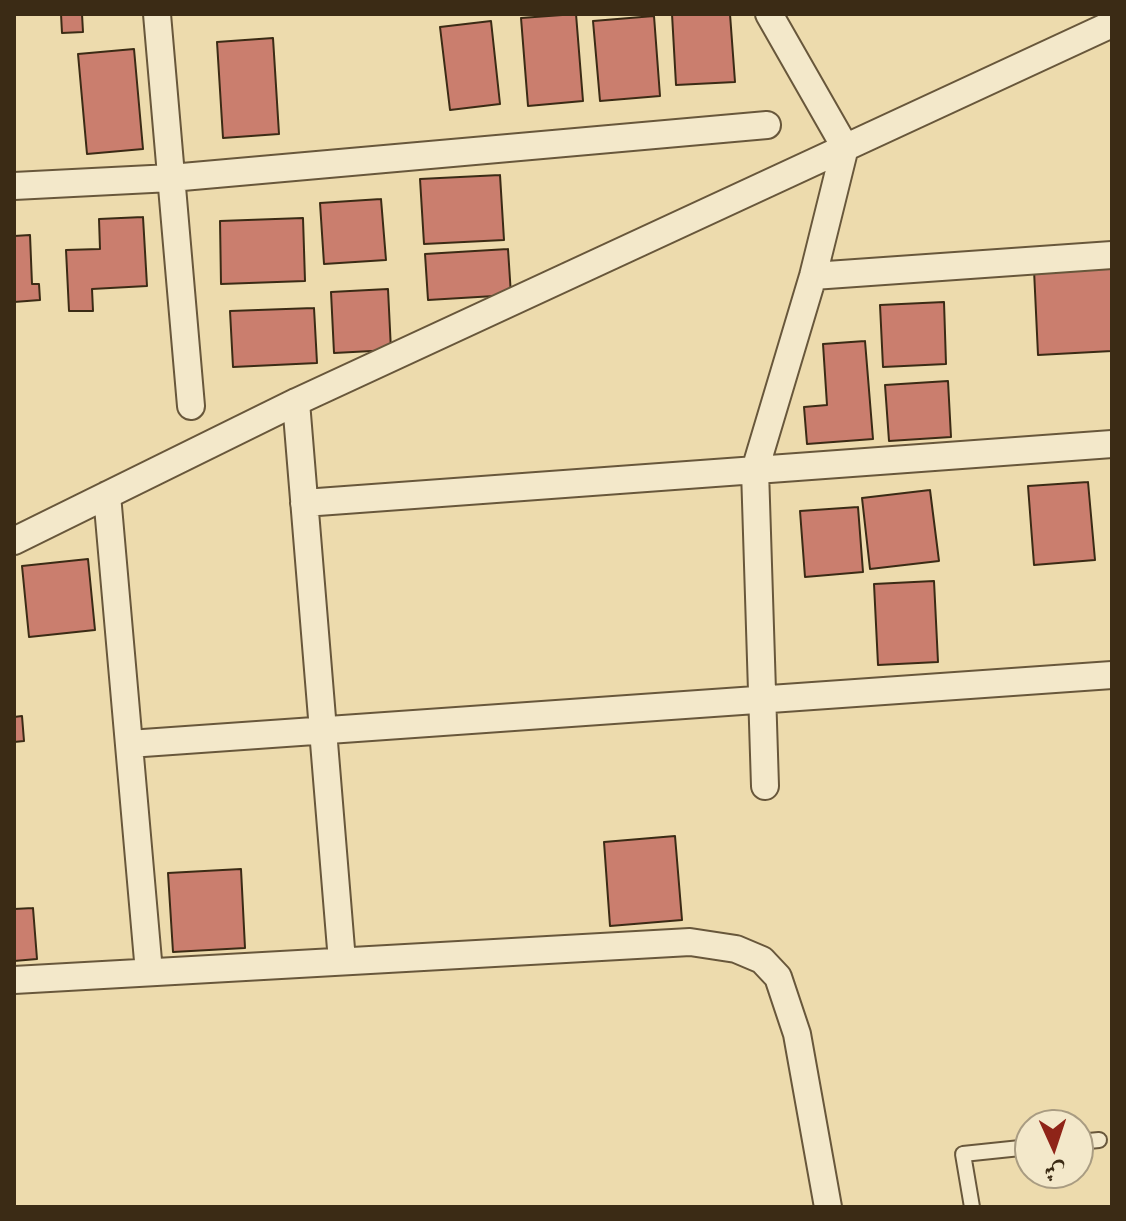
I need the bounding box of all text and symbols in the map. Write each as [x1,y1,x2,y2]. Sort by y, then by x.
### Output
north arrow [1014,1109,1094,1189]
text: ش [1044,1159,1067,1183]

